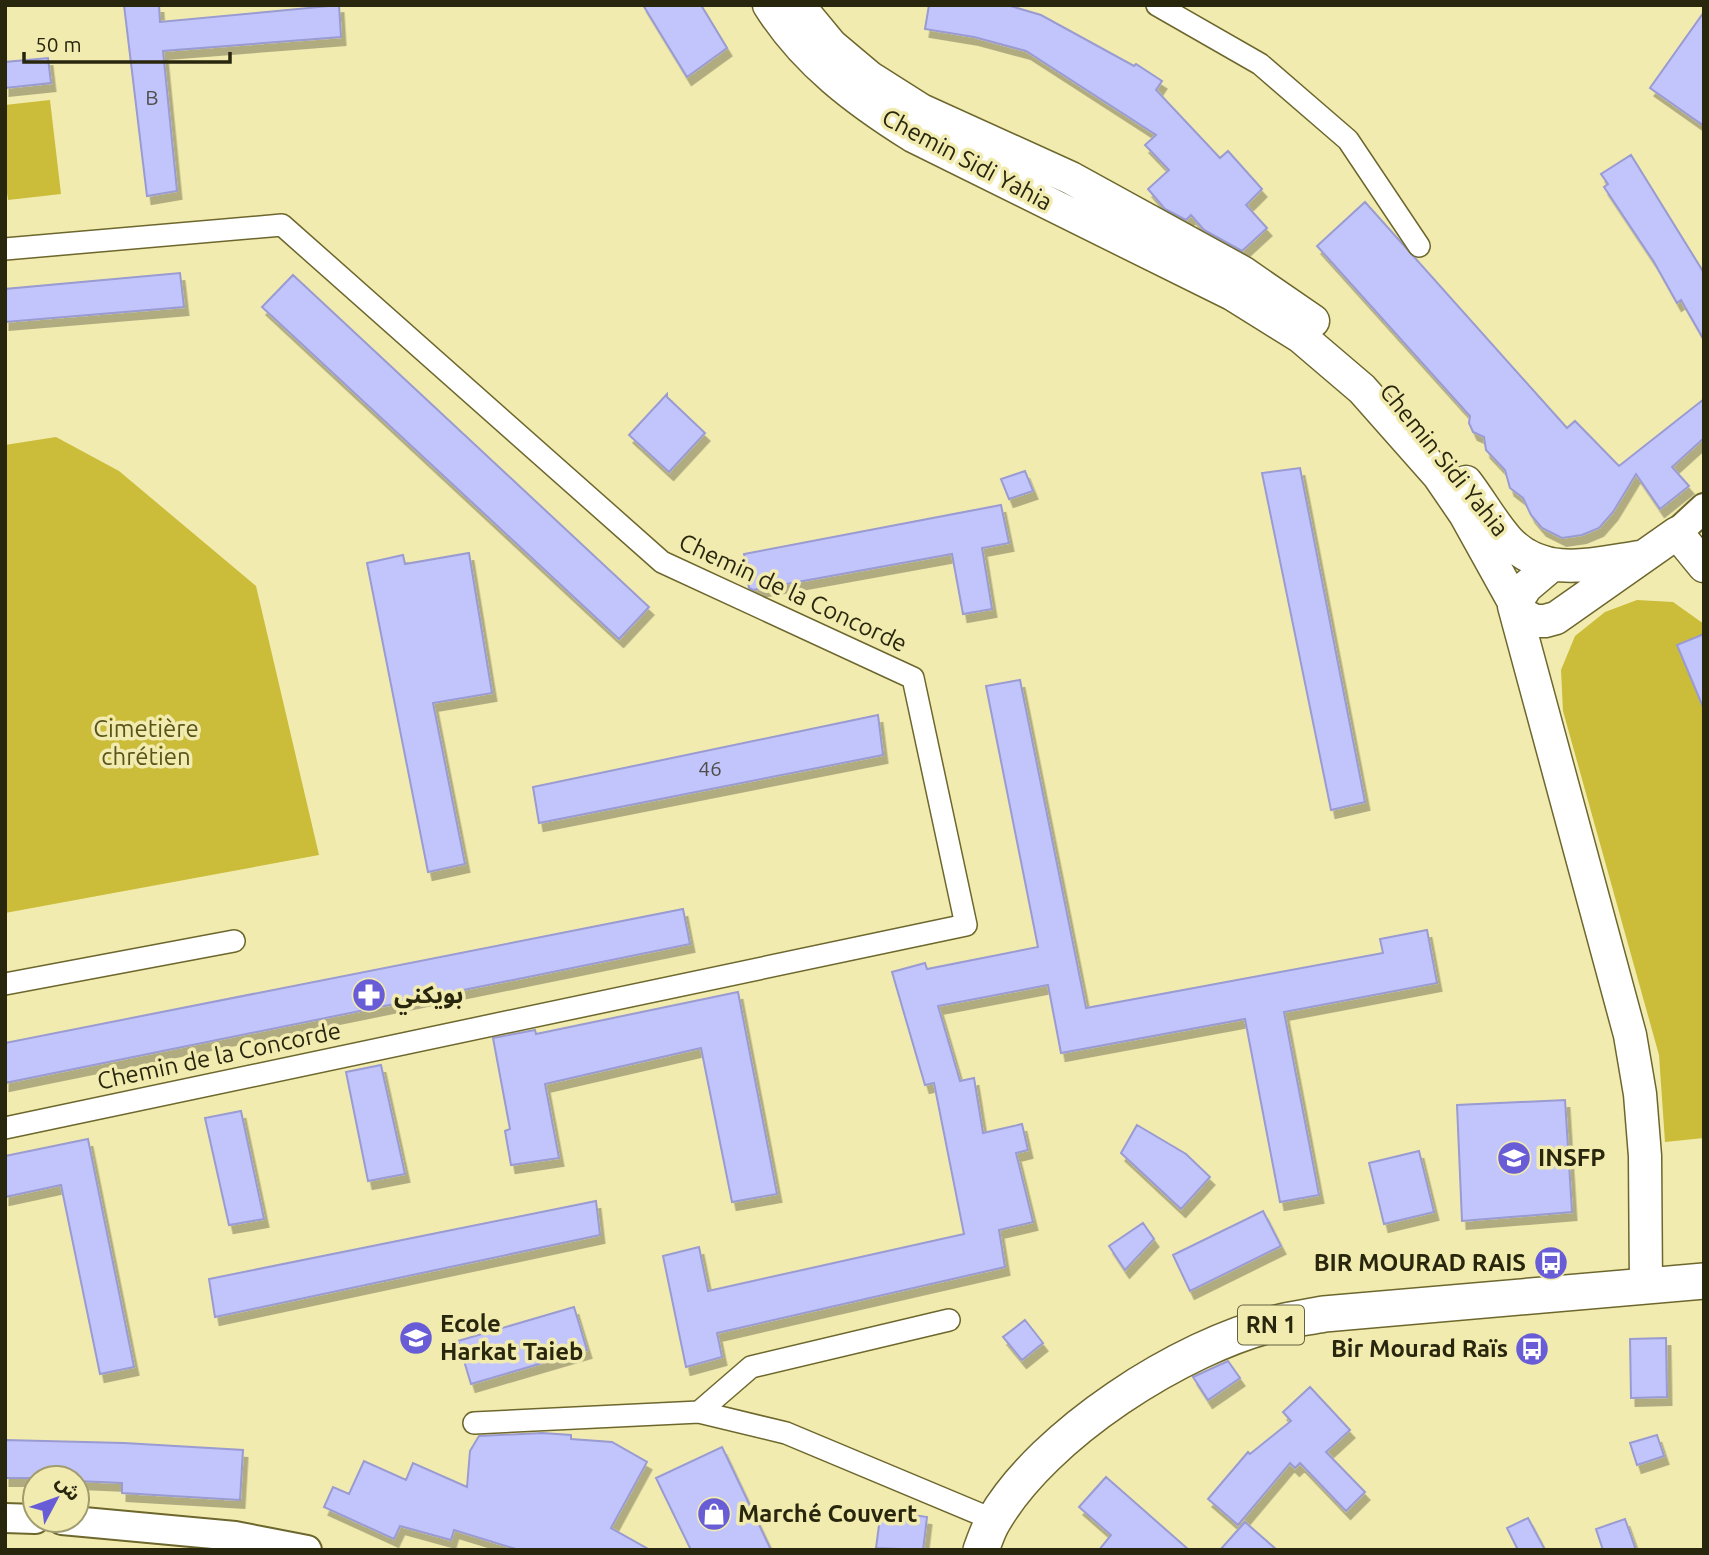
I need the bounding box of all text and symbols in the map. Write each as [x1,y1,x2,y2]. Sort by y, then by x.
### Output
scale bar [24,21,231,65]
text: 50 m [35,32,82,56]
house number: B [145,85,159,109]
street label: Chemin Sidi Yahia [878,103,1057,216]
street label: Chemin Sidi Yahia [1375,378,1514,541]
street label: Chemin de la Concorde [675,528,911,657]
park label: Cimetière chrétien [93,715,199,770]
house number: 46 [698,756,722,780]
pharmacy icon: بويكني [350,976,388,1014]
place label: بويكني [394,981,463,1015]
street label: Chemin de la Concorde [95,1016,343,1095]
school or university icon: INSFP [1495,1139,1533,1177]
place label: INSFP [1538,1144,1605,1171]
bus stop icon: BIR MOURAD RAIS [1532,1244,1570,1282]
place label: BIR MOURAD RAIS [1314,1249,1526,1276]
road number: RN 1 [1238,1306,1304,1344]
place label: Ecole Harkat Taieb [440,1310,583,1365]
school or university icon: Ecole Harkat Taieb [397,1319,435,1357]
bus stop icon: Bir Mourad Raïs [1513,1330,1551,1368]
place label: Bir Mourad Raïs [1331,1335,1508,1362]
north arrow [21,1464,91,1534]
text: ش [52,1471,86,1505]
shop icon: Marché Couvert [695,1495,733,1533]
place label: Marché Couvert [738,1500,917,1527]

